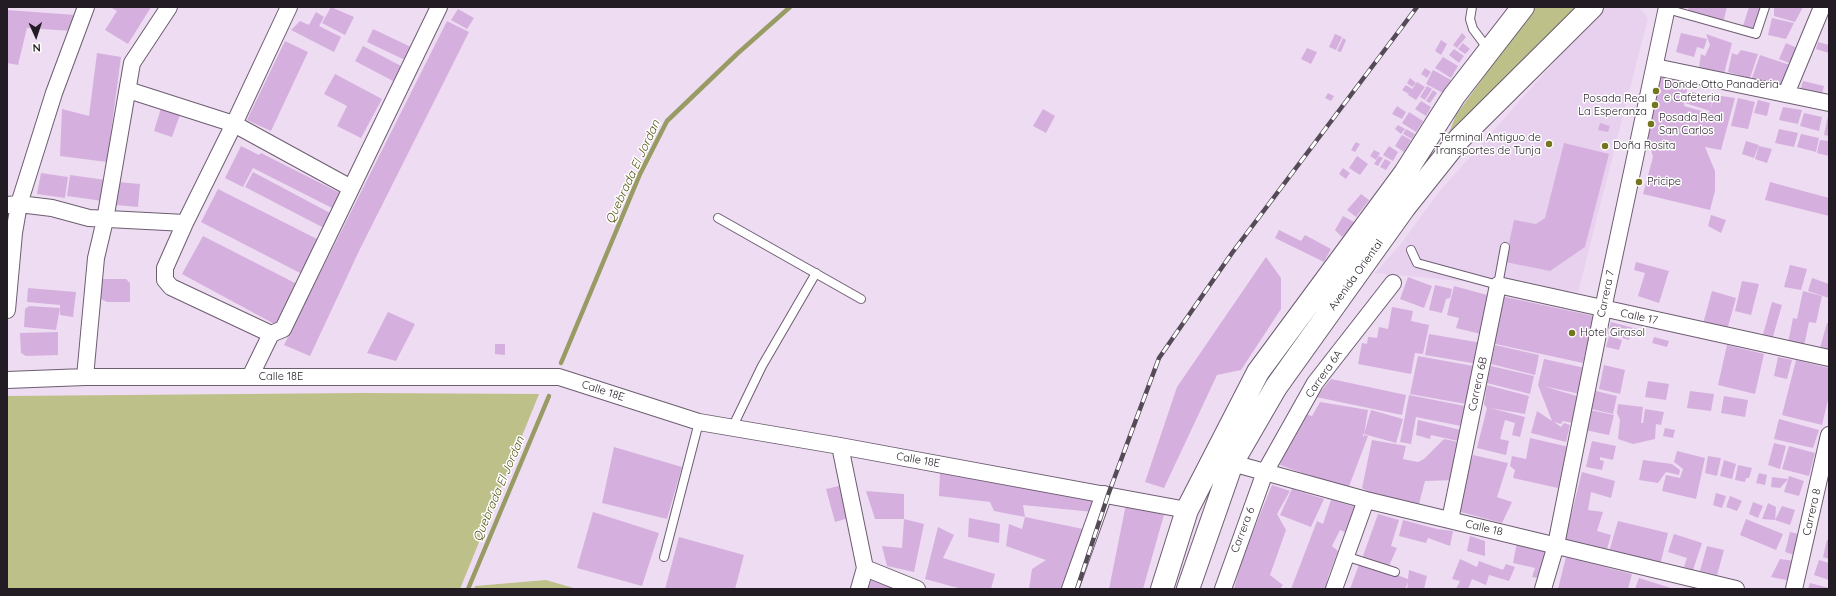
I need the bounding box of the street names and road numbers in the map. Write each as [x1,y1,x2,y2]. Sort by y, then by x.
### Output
street label: Avenida Oriental [1326,237,1386,313]
street label: Carrera 7 [1595,269,1617,319]
street label: Calle 17 [1619,307,1659,327]
street label: Carrera 6A [1303,348,1345,400]
street label: Carrera 6B [1466,356,1490,412]
street label: Calle 18E [259,370,303,384]
street label: Calle 18E [580,378,626,404]
street label: Calle 18E [895,450,941,470]
street label: Carrera 8 [1800,487,1824,537]
street label: Carrera 6 [1228,505,1258,555]
street label: Calle 18 [1464,517,1504,539]

